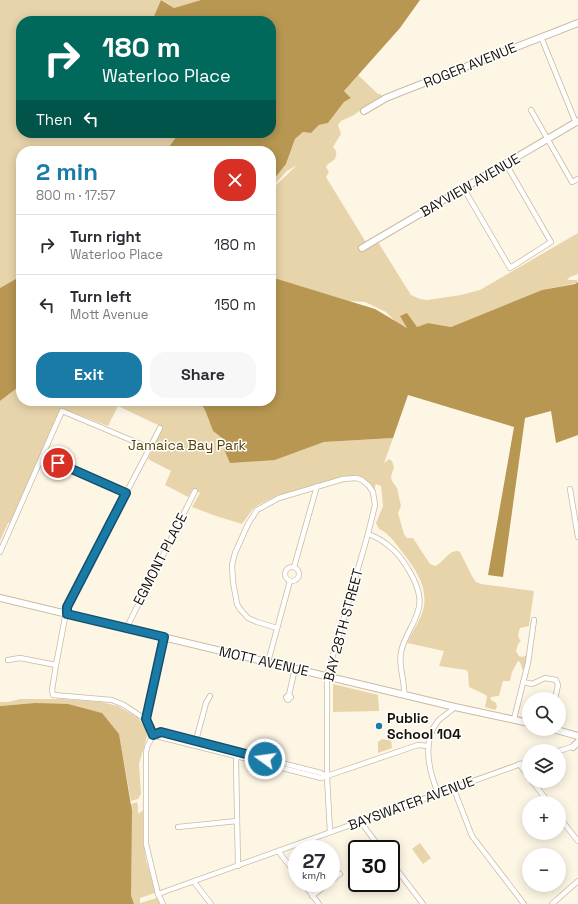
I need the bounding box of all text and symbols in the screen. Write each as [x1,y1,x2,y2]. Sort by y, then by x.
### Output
text: 180 m [102,29,181,65]
icon: right [36,32,88,84]
street label: ROGER AVENUE [421,38,519,92]
text: Waterloo Place [102,64,231,87]
icon: left [80,108,102,130]
text: Then [36,110,72,129]
street label: BAYVIEW AVENUE [417,149,523,221]
text: 2 min [36,156,98,187]
button: close [214,159,256,201]
text: 800 m · 17:57 [36,187,115,204]
text: Turn right [70,227,141,246]
icon: right [36,234,58,256]
text: 180 m [214,235,256,254]
text: Waterloo Place [70,246,163,263]
text: Turn left [70,287,132,306]
icon: left [36,294,58,316]
text: 150 m [214,295,256,314]
text: Mott Avenue [70,306,149,323]
button: Exit [36,352,142,398]
button: Share [150,352,256,398]
park label: Jamaica Bay Park [128,436,246,454]
pin [41,446,75,480]
icon: arrive [47,452,69,474]
street label: EGMONT PLACE [129,510,191,608]
street label: BAY 28TH STREET [319,567,367,683]
street label: MOTT AVENUE [217,642,311,680]
map controls [522,692,566,892]
button: search [522,692,566,736]
place label: Public School 104 [387,709,461,743]
marker: Public School 104 [374,721,384,731]
position arrow [244,738,286,780]
button: layers [522,744,566,788]
street label: BAYSWATER AVENUE [345,772,477,834]
button: + [522,796,566,840]
speed limit sign: 30 [348,840,400,892]
text: 27 [303,848,325,874]
button: − [522,848,566,892]
text: km/h [302,869,326,882]

